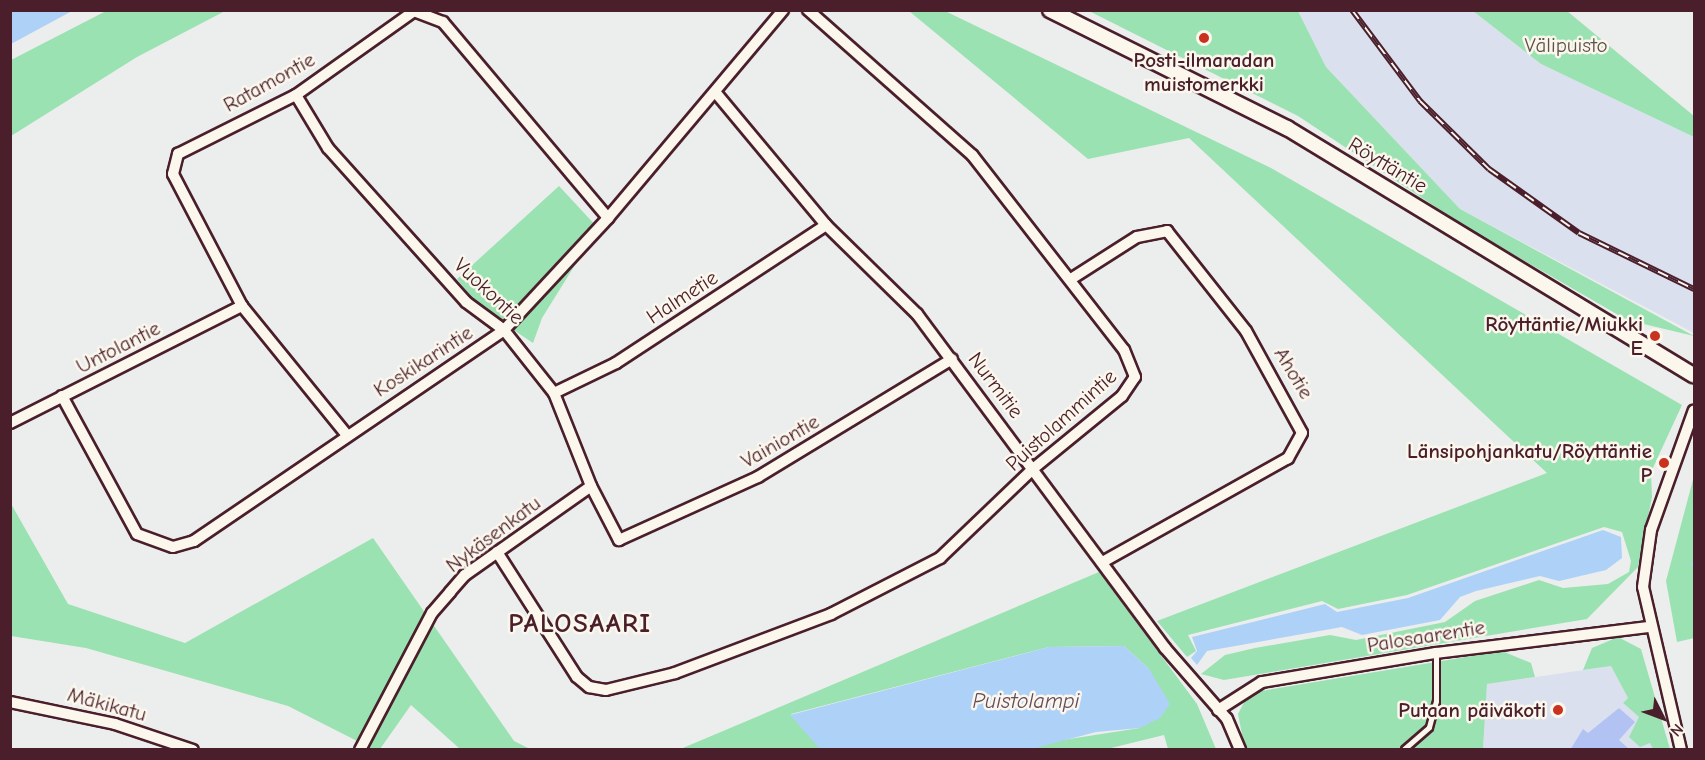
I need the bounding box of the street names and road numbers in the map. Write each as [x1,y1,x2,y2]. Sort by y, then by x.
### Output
street label: Ratamontie [219,47,319,117]
street label: Röyttäntie [1344,132,1432,198]
street label: Vuokontie [449,252,529,330]
street label: Halmetie [642,265,722,329]
street label: Untolantie [72,315,164,379]
street label: Koskikarintie [369,320,477,402]
street label: Ahotie [1269,343,1319,403]
street label: Nurmitie [963,347,1029,423]
street label: Puistolammintie [1000,364,1122,476]
street label: Vainiontie [736,409,824,473]
street label: Nykäsenkatu [441,490,545,578]
street label: Palosaarentie [1365,614,1487,658]
street label: Mäkikatu [65,681,149,727]

